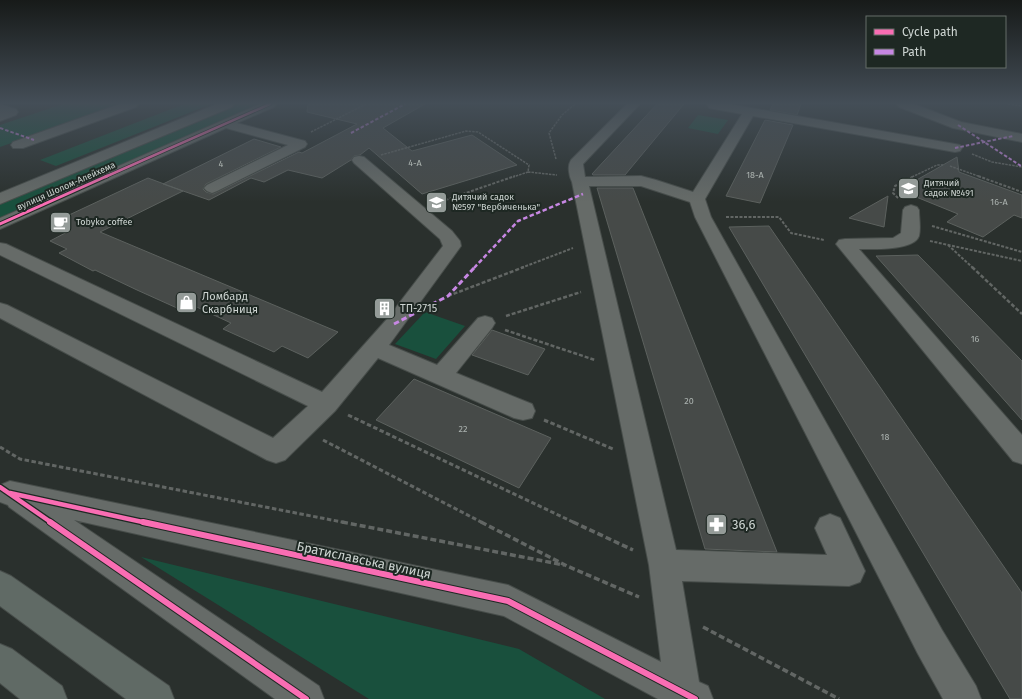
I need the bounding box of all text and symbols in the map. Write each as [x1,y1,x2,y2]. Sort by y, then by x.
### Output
legend [866,16,1006,68]
text: Cycle path [902,25,958,39]
text: Path [902,45,926,59]
house number: 4-А [408,158,423,168]
house number: 4 [219,159,224,169]
street label: вулиця Шолом-Алейхема [15,160,117,212]
house number: 18-А [746,170,765,180]
school or university icon: Дитячий садок №491 [896,175,922,201]
place label: Дитячий садок №491 [923,178,974,198]
school or university icon: Дитячий садок №597 "Вербиченька" [423,189,449,215]
place label: Дитячий садок №597 "Вербиченька" [451,192,541,212]
house number: 16-А [990,197,1009,207]
cafe icon: Tobyko coffee [48,209,74,235]
place label: Tobyko coffee [76,217,133,227]
shop icon: Ломбард Скарбниця [173,289,199,315]
place label: Ломбард Скарбниця [202,290,258,316]
building icon: ТП-2715 [371,295,397,321]
place label: ТП-2715 [400,302,438,315]
house number: 16 [971,334,980,344]
house number: 20 [684,396,694,406]
house number: 22 [459,424,467,434]
house number: 18 [881,432,889,442]
pharmacy icon: 36,6 [703,511,729,537]
place label: 36,6 [732,517,755,532]
street label: Братиславська вулиця [295,538,433,582]

